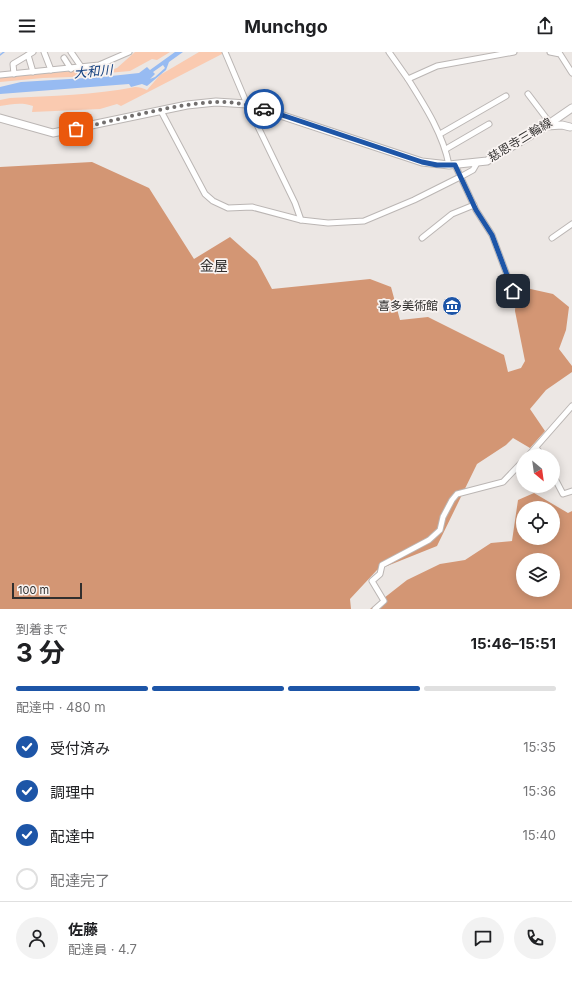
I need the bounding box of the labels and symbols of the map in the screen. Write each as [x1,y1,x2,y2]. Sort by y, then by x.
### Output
water label: 大和川 [73,61,115,81]
courier [244,89,284,129]
pin [59,112,93,146]
street label: 慈恩寺三輪線 [485,115,554,165]
district label: 金屋 [200,257,228,274]
pin [496,274,530,308]
museum icon: 喜多美術館 [441,295,463,317]
place label: 喜多美術館 [378,298,438,313]
north arrow [516,449,560,493]
scale bar [12,581,82,600]

